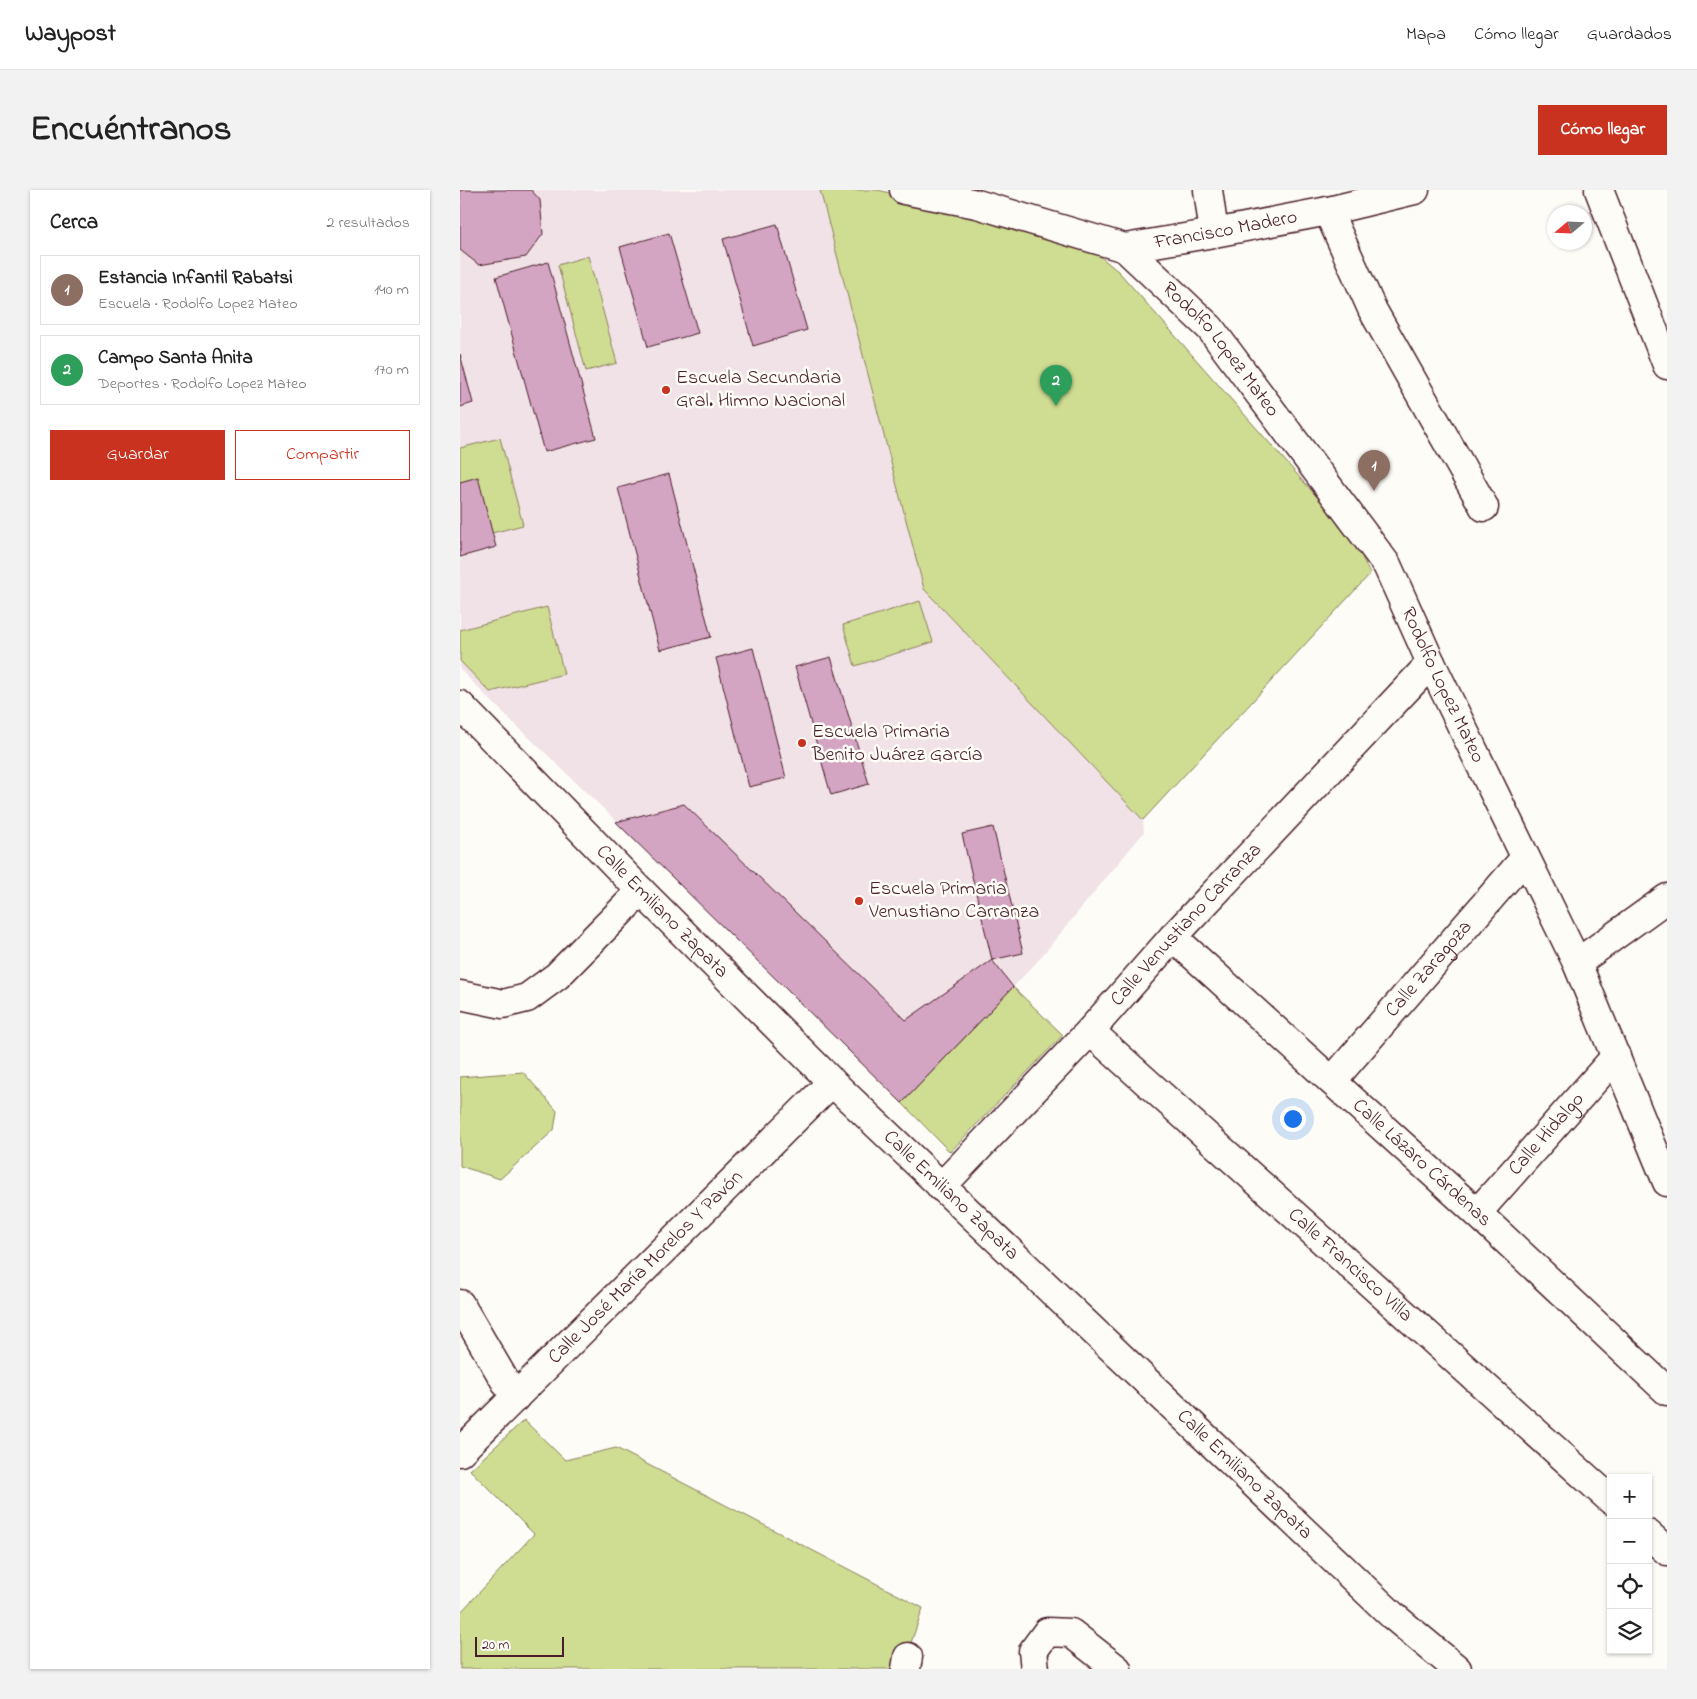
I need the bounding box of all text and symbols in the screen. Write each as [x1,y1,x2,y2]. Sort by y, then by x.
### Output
text: Waypost [25,17,116,52]
text: Mapa [1406,22,1446,48]
text: Cómo llegar [1474,22,1559,48]
text: Guardados [1587,22,1672,48]
text: Encuéntranos [30,105,232,156]
button: Cómo llegar [1538,105,1667,155]
street label: Francisco Madero [1151,203,1300,258]
north arrow [1547,205,1592,250]
text: Cerca [50,208,98,238]
text: 2 resultados [327,211,410,235]
text: Estancia Infantil Rabatsi [98,265,293,292]
street label: Rodolfo Lopez Mateo [1155,275,1286,423]
text: 1 [64,278,70,302]
text: 140 m [374,278,409,302]
text: Escuela · Rodolfo Lopez Mateo [98,292,297,316]
text: Campo Santa Anita [98,345,253,372]
text: 2 [63,358,71,382]
text: 170 m [374,358,409,382]
place label: Escuela Secundaria Gral. Himno Nacional [676,364,845,416]
pin: 2 [1040,365,1072,406]
text: Deportes · Rodolfo Lopez Mateo [98,372,307,396]
marker: Escuela Secundaria Gral. Himno Nacional [660,384,672,396]
button: Guardar [50,430,225,480]
button: Compartir [235,430,410,480]
pin: 1 [1358,450,1390,491]
street label: Rodolfo Lopez Mateo [1393,603,1492,768]
place label: Escuela Primaria Benito Juárez García [811,718,983,770]
marker: Escuela Primaria Benito Juárez García [796,737,808,749]
street label: Calle Venustiano Carranza [1104,837,1269,1013]
street label: Calle Emiliano Zapata [589,838,735,985]
place label: Escuela Primaria Venustiano Carranza [868,875,1039,927]
marker: Escuela Primaria Venustiano Carranza [853,895,865,907]
street label: Calle Zaragoza [1379,914,1479,1024]
street label: Calle Hidalgo [1502,1086,1591,1182]
street label: Calle Lázaro Cárdenas [1346,1092,1498,1234]
your location [1280,1106,1306,1132]
street label: Calle Emiliano Zapata [876,1123,1026,1267]
street label: Calle José María Morelos Y Pavón [541,1163,750,1371]
street label: Calle Francisco Villa [1281,1201,1419,1329]
street label: Calle Emiliano Zapata [1170,1403,1319,1546]
map controls [1607,1474,1652,1654]
button: + [1607,1474,1652,1519]
button: − [1607,1519,1652,1564]
button: locate [1607,1564,1652,1609]
button: layers [1607,1609,1652,1654]
scale bar [475,1634,564,1657]
text: 20 m [482,1635,509,1656]

